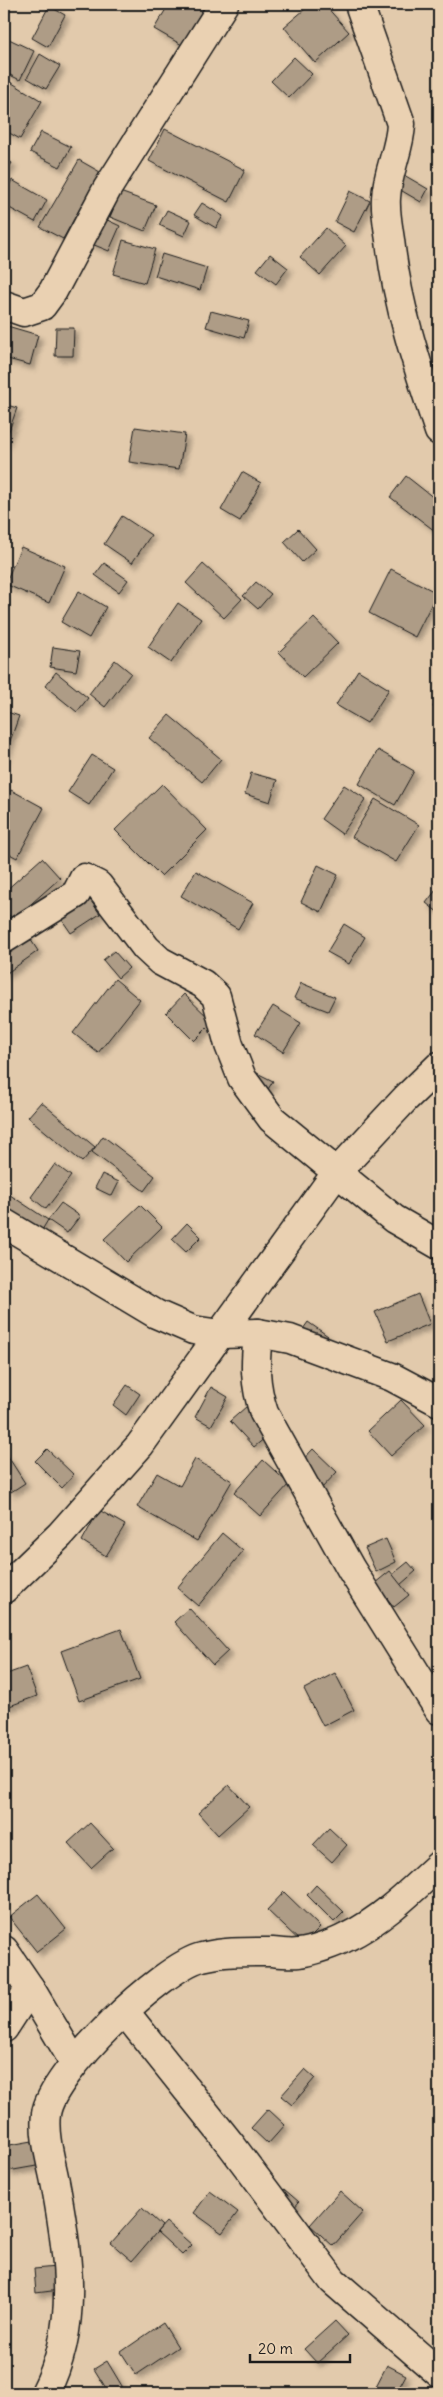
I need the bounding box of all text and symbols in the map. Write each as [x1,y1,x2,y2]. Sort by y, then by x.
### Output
scale bar [250,2332,350,2364]
text: 20 m [258,2339,293,2358]

